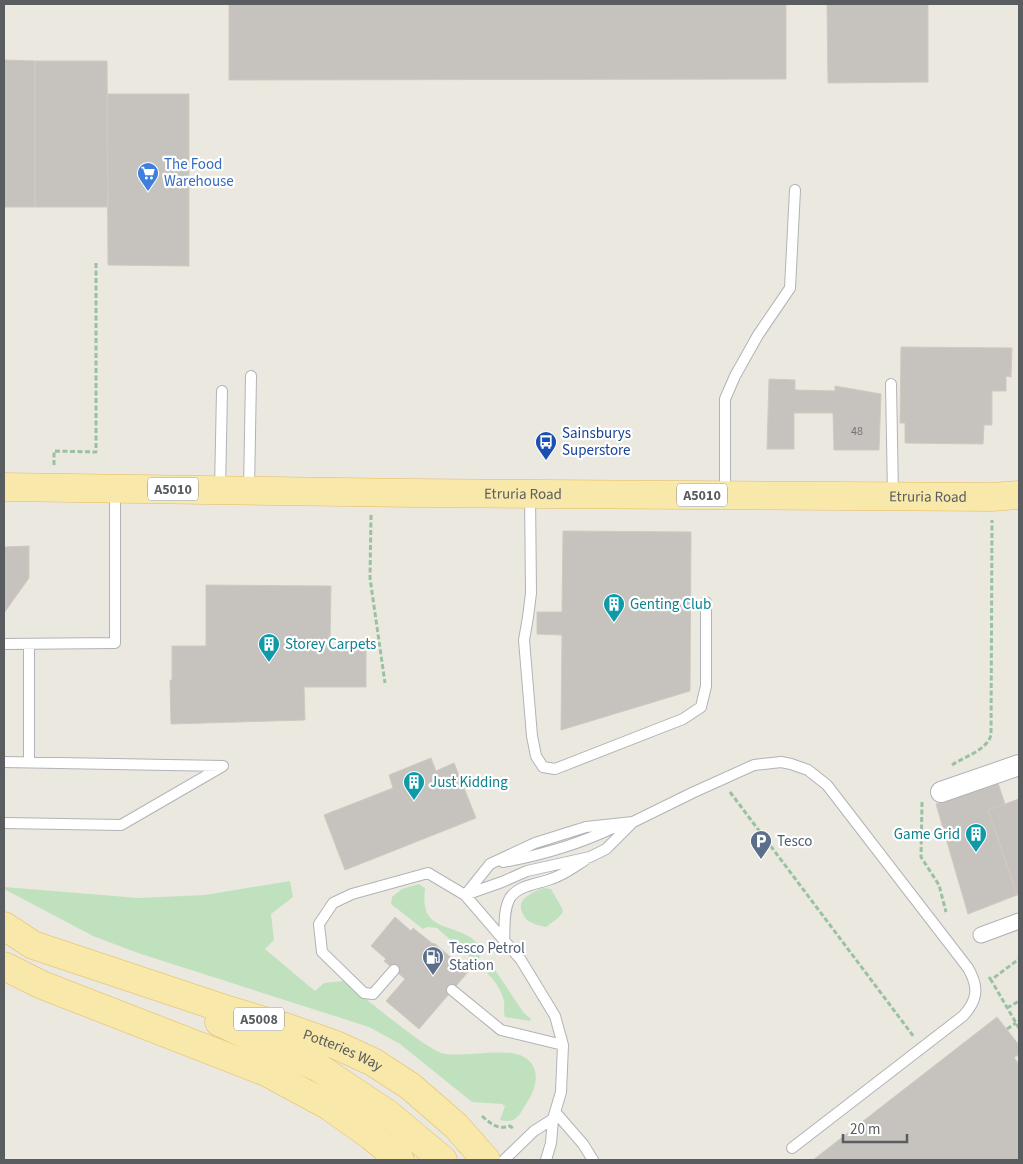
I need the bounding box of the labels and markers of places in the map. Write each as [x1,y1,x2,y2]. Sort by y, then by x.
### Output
place label: The Food Warehouse [164,154,234,192]
supermarket icon: The Food Warehouse [136,161,160,192]
place label: Sainsburys Superstore [562,423,631,461]
bus stop icon: Sainsburys Superstore [534,430,558,461]
building icon: Genting Club [602,592,626,623]
place label: Genting Club [630,594,711,615]
building icon: Storey Carpets [257,632,281,663]
place label: Storey Carpets [285,634,376,655]
building icon: Just Kidding [402,770,426,801]
place label: Just Kidding [430,772,508,793]
building icon: Game Grid [964,822,988,853]
place label: Game Grid [894,824,960,845]
parking icon: Tesco [749,829,773,860]
place label: Tesco [777,831,812,852]
place label: Tesco Petrol Station [449,938,525,976]
fuel station icon: Tesco Petrol Station [421,945,445,976]

